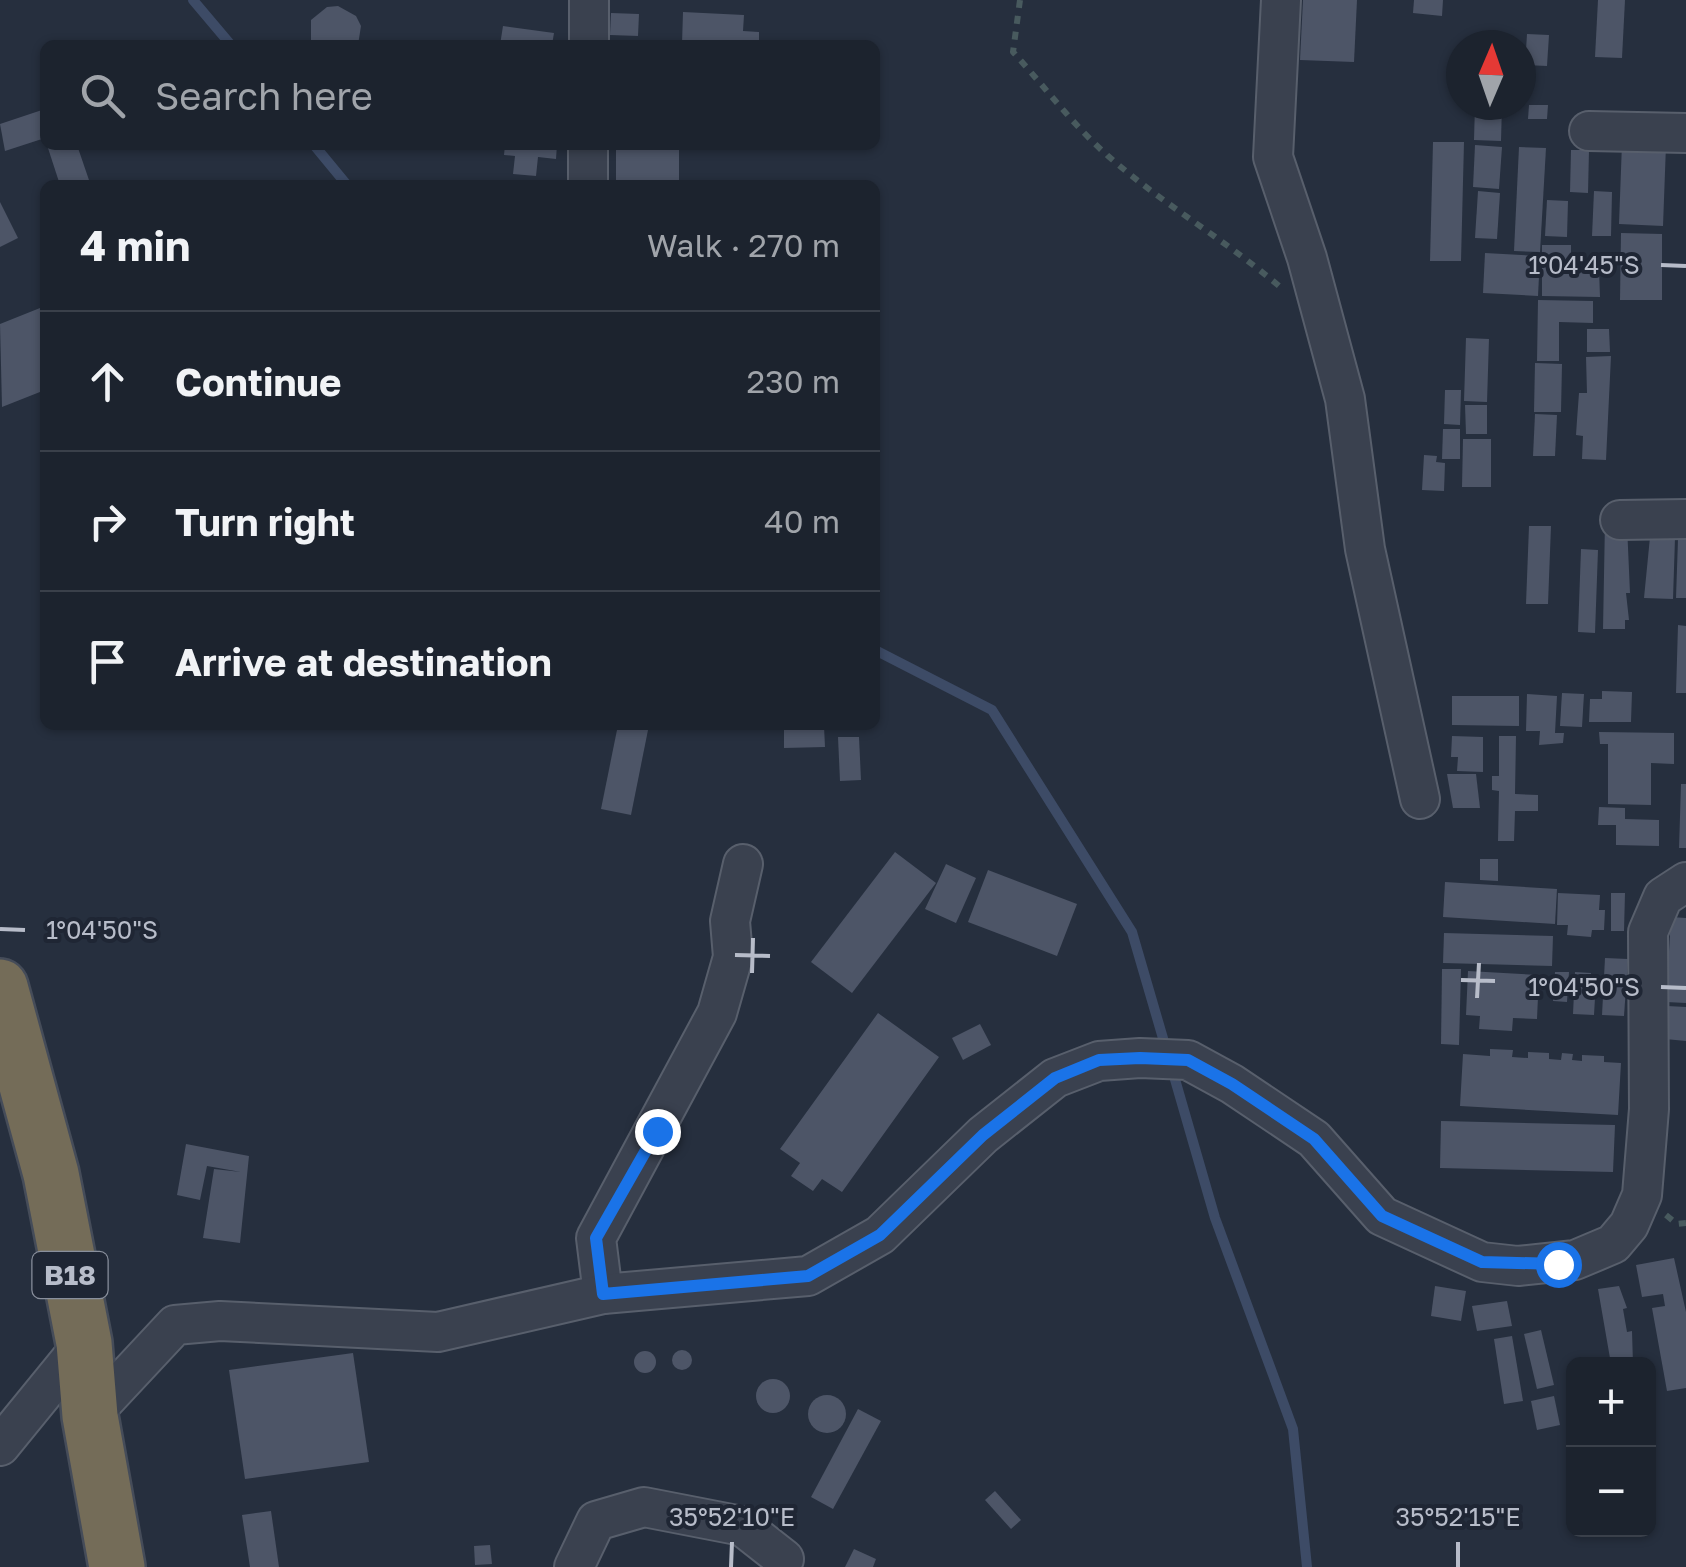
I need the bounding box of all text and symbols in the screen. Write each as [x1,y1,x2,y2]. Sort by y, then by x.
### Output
north arrow [1446,30,1536,120]
search box [40,40,880,150]
icon: search [75,68,130,123]
text: Search here [155,73,373,118]
text: 4 min [80,220,190,270]
text: Walk · 270 m [647,226,840,264]
text: 1°04'45"S [1528,249,1640,280]
icon: ahead [80,354,135,409]
text: Continue [175,359,341,404]
text: 230 m [747,362,840,400]
icon: right [80,494,135,549]
text: Turn right [175,499,355,544]
text: 40 m [764,502,840,540]
icon: arrive [80,634,135,689]
text: Arrive at destination [175,639,552,684]
text: 1°04'50"S [46,914,158,945]
text: 1°04'50"S [1528,971,1640,1002]
route end [635,1109,681,1155]
route start [1536,1242,1582,1288]
road number: B18 [32,1252,108,1298]
map controls [1566,1357,1656,1537]
button: + [1566,1357,1656,1447]
button: − [1566,1447,1656,1537]
text: 35°52'10"E [669,1501,795,1532]
text: 35°52'15"E [1395,1501,1521,1532]

